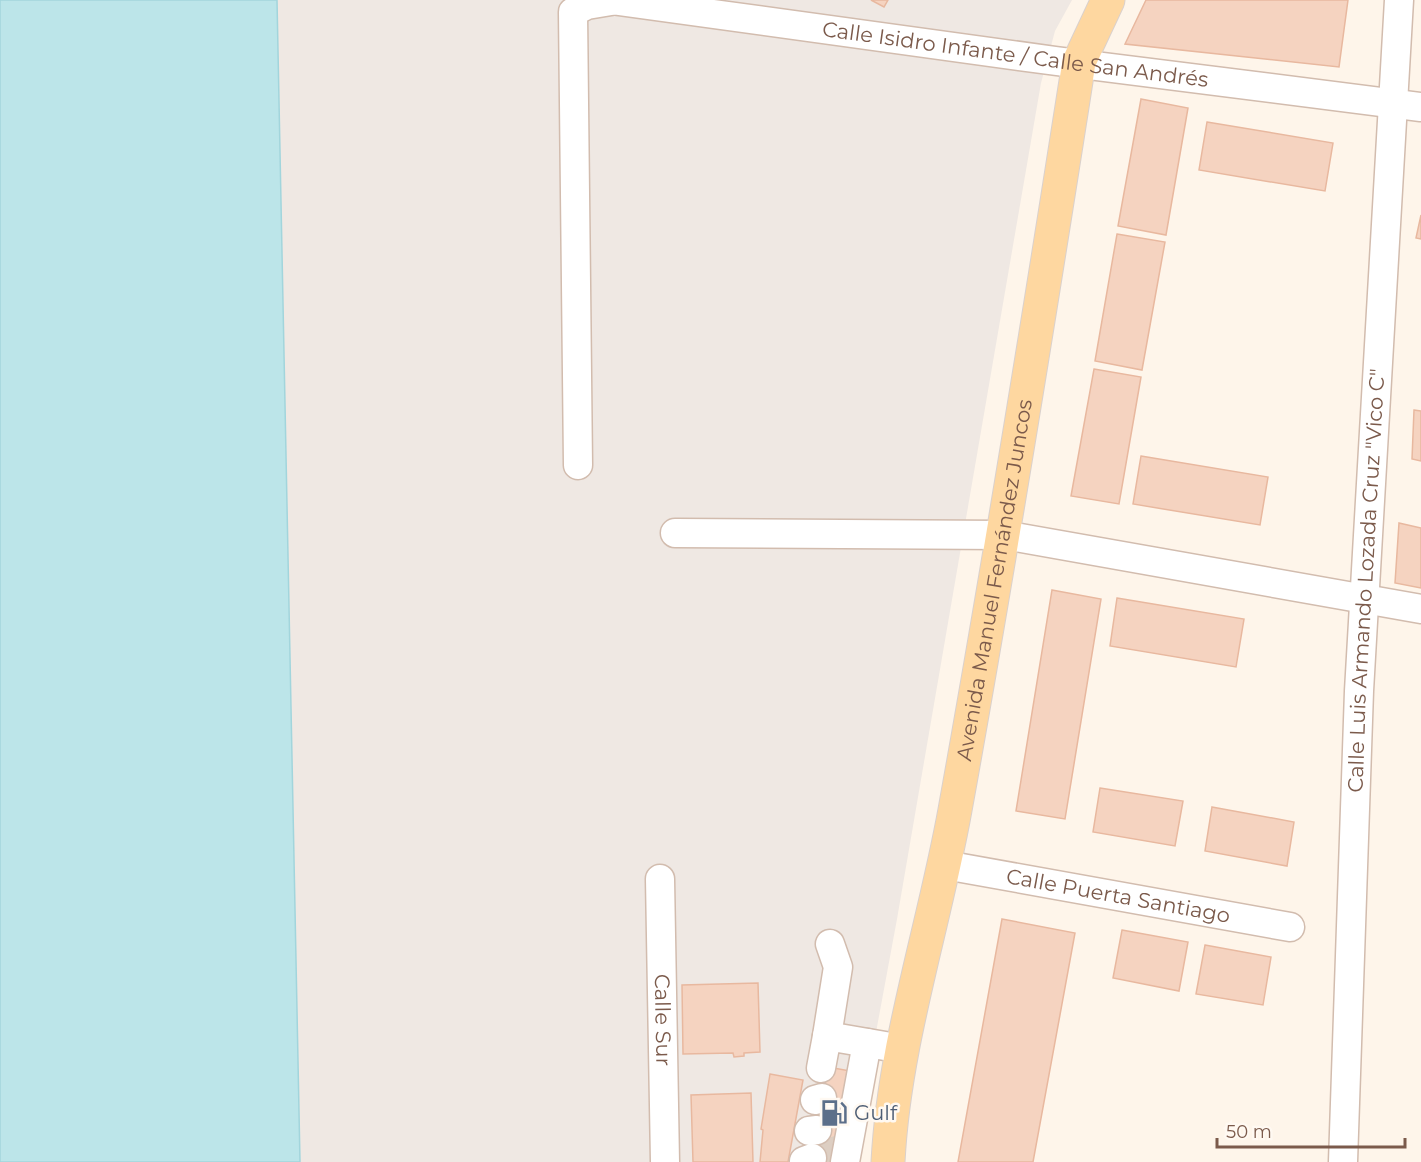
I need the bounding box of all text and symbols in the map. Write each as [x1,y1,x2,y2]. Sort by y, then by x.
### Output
street label: Calle Isidro Infante / Calle San Andrés [821,16,1210,92]
street label: Calle Luis Armando Lozada Cruz "Vico C" [1343,368,1390,793]
street label: Avenida Manuel Fernández Juncos [951,397,1037,763]
street label: Calle Puerta Santiago [1004,863,1232,928]
street label: Calle Sur [650,974,676,1066]
fuel station icon: Gulf [819,1098,849,1128]
place label: Gulf [854,1100,898,1125]
scale bar [1217,1111,1404,1149]
text: 50 m [1226,1121,1272,1143]

